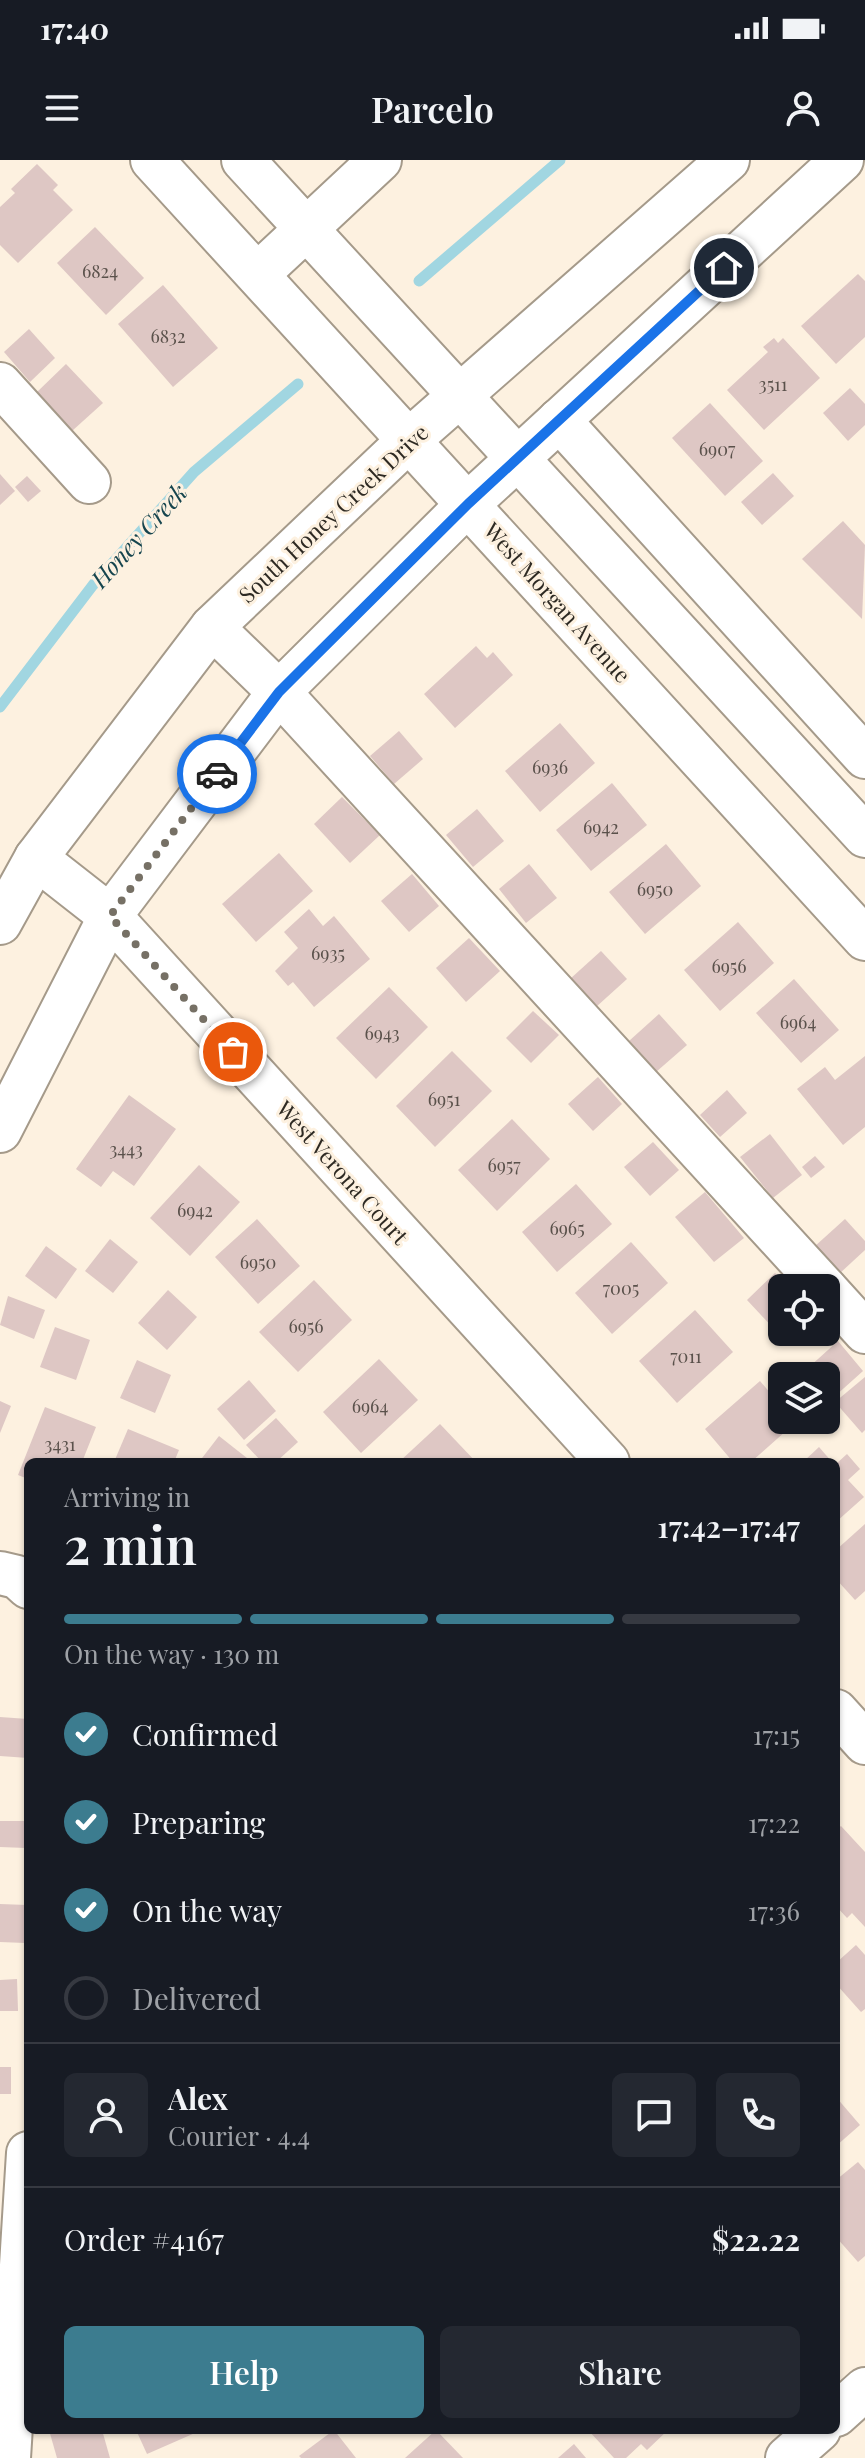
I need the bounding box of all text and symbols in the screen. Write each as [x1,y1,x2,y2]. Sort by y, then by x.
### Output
text: 17:40 [40,8,109,48]
text: Parcelo [371,84,494,132]
icon: menu [40,86,84,130]
icon: person [781,86,825,130]
pin [690,234,758,302]
icon: home [702,246,746,290]
house number: 6824 [82,259,118,283]
house number: 6832 [150,324,186,348]
house number: 3511 [759,372,788,396]
street label: South Honey Creek Drive [232,417,434,609]
house number: 6907 [699,437,736,461]
water label: Honey Creek [82,476,193,595]
street label: West Morgan Avenue [477,515,638,688]
courier [177,734,257,814]
icon: car [195,752,239,796]
house number: 6936 [532,755,568,779]
house number: 6942 [583,815,619,839]
house number: 6950 [637,877,673,901]
house number: 6935 [311,941,345,965]
house number: 6956 [711,954,747,978]
house number: 6964 [780,1010,816,1034]
pin [199,1018,267,1086]
house number: 6943 [364,1021,400,1045]
icon: bag [211,1030,255,1074]
house number: 6951 [428,1087,461,1111]
street label: West Verona Court [270,1093,416,1251]
house number: 3443 [109,1137,143,1161]
house number: 6957 [487,1153,521,1177]
house number: 6942 [177,1198,213,1222]
house number: 6965 [549,1216,585,1240]
house number: 6950 [240,1250,276,1274]
map controls [768,1274,840,1434]
button: locate [768,1274,840,1346]
house number: 7005 [603,1276,639,1300]
house number: 6956 [288,1314,324,1338]
house number: 7011 [670,1344,702,1368]
button: layers [768,1362,840,1434]
house number: 6964 [352,1394,388,1418]
house number: 3431 [44,1432,76,1456]
text: Arriving in [64,1479,190,1514]
text: 17:42–17:47 [657,1506,800,1546]
text: 2 min [64,1509,197,1578]
text: On the way · 130 m [64,1636,279,1671]
icon: check [64,1712,108,1756]
text: Confirmed [132,1714,278,1754]
text: 17:15 [753,1717,800,1752]
icon: check [64,1800,108,1844]
text: Preparing [132,1802,265,1842]
text: 17:22 [748,1805,800,1840]
icon: check [64,1888,108,1932]
text: On the way [132,1890,282,1930]
text: 17:36 [748,1893,800,1928]
text: Delivered [132,1978,261,2018]
button: person [64,2073,148,2157]
button: chat [612,2073,696,2157]
button: phone [716,2073,800,2157]
text: Alex [168,2078,228,2118]
text: Courier · 4.4 [168,2118,310,2153]
text: Order #4167 [64,2219,224,2259]
text: $22.22 [712,2219,800,2259]
button: Help [64,2326,424,2418]
button: Share [440,2326,800,2418]

